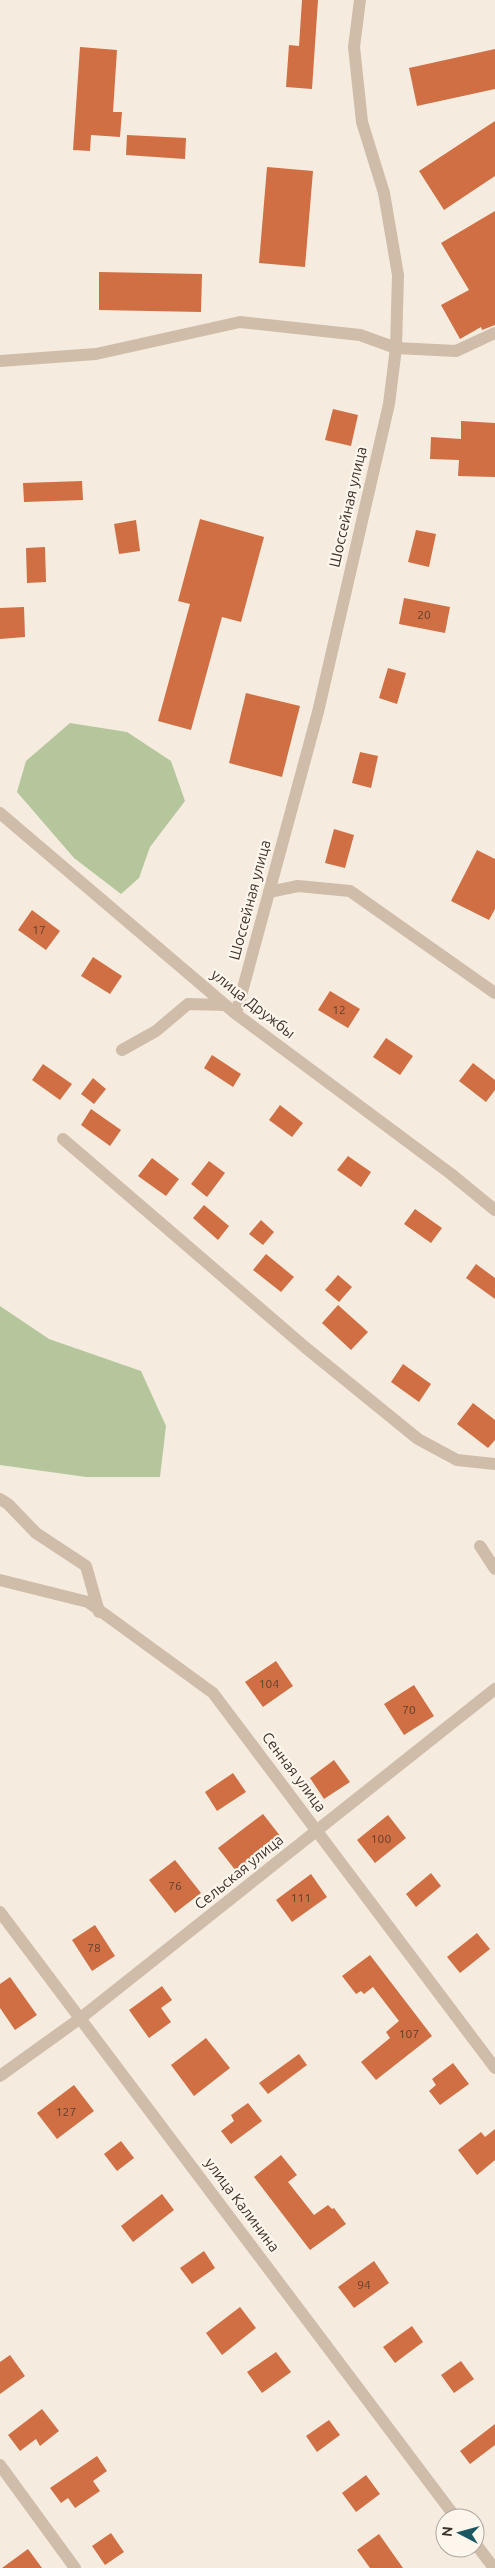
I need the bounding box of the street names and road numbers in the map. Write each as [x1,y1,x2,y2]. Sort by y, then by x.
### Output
street label: Шоссейная улица [325,445,370,569]
street label: Шоссейная улица [225,838,274,962]
street label: улица Дружбы [208,965,299,1042]
street label: Сенная улица [259,1729,330,1815]
street label: Сельская улица [191,1831,286,1913]
street label: улица Калинина [202,2154,283,2255]

